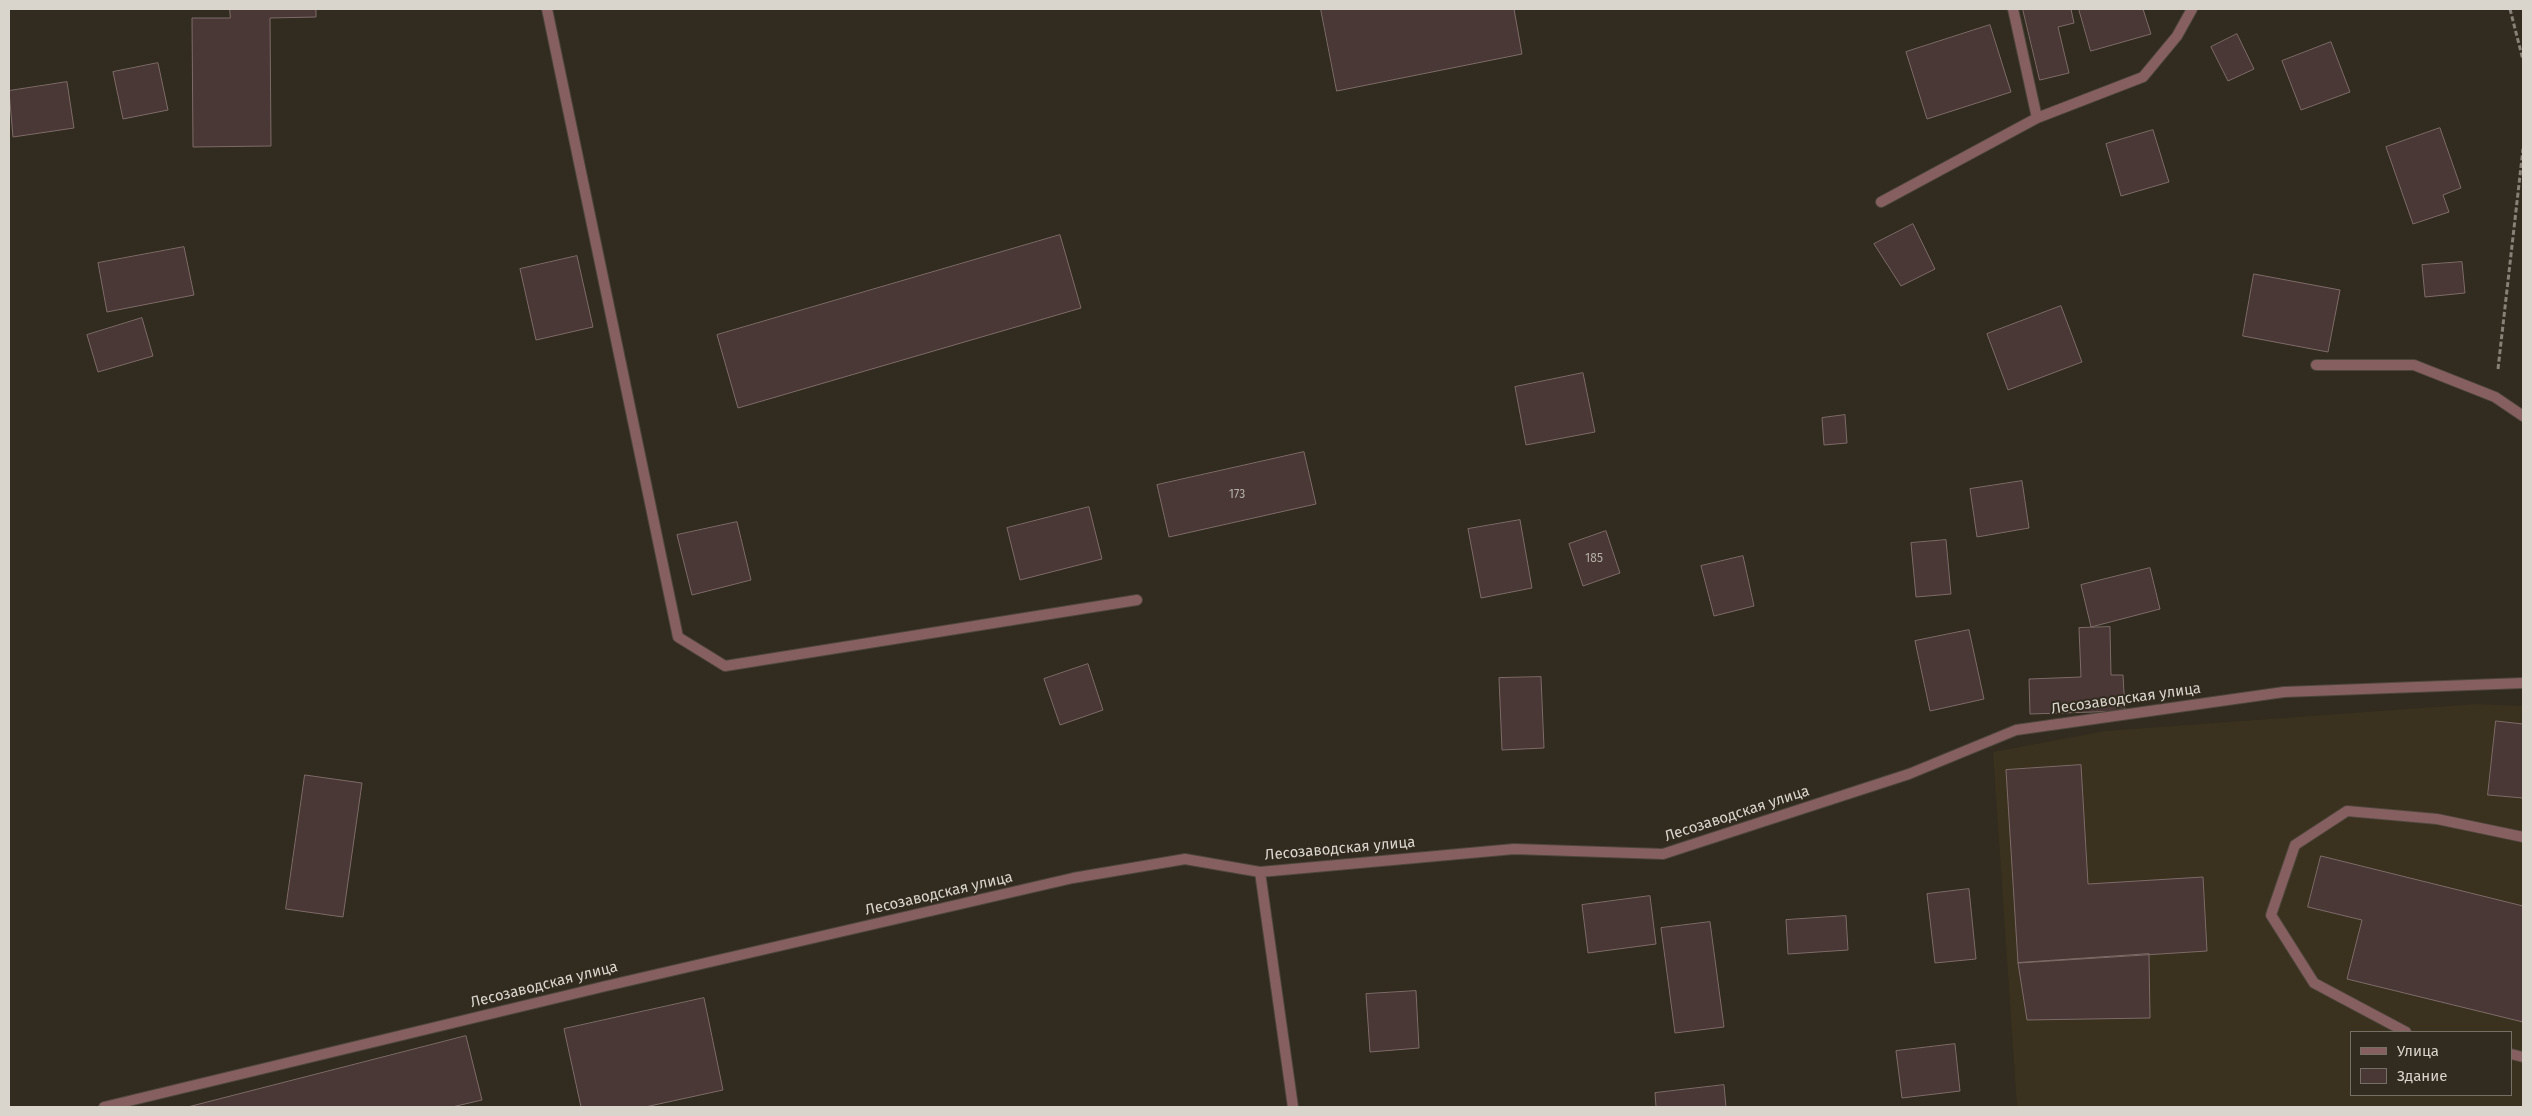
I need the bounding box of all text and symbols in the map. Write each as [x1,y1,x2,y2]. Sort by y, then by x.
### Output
house number: 173 [1229,488,1245,502]
house number: 185 [1585,552,1603,566]
street label: Лесозаводская улица [2050,680,2202,718]
street label: Лесозаводская улица [1662,782,1812,846]
street label: Лесозаводская улица [1264,833,1416,865]
street label: Лесозаводская улица [863,868,1015,920]
street label: Лесозаводская улица [469,958,619,1012]
legend [2350,1031,2512,1096]
text: Улица [2397,1042,2439,1060]
text: Здание [2397,1067,2447,1085]

